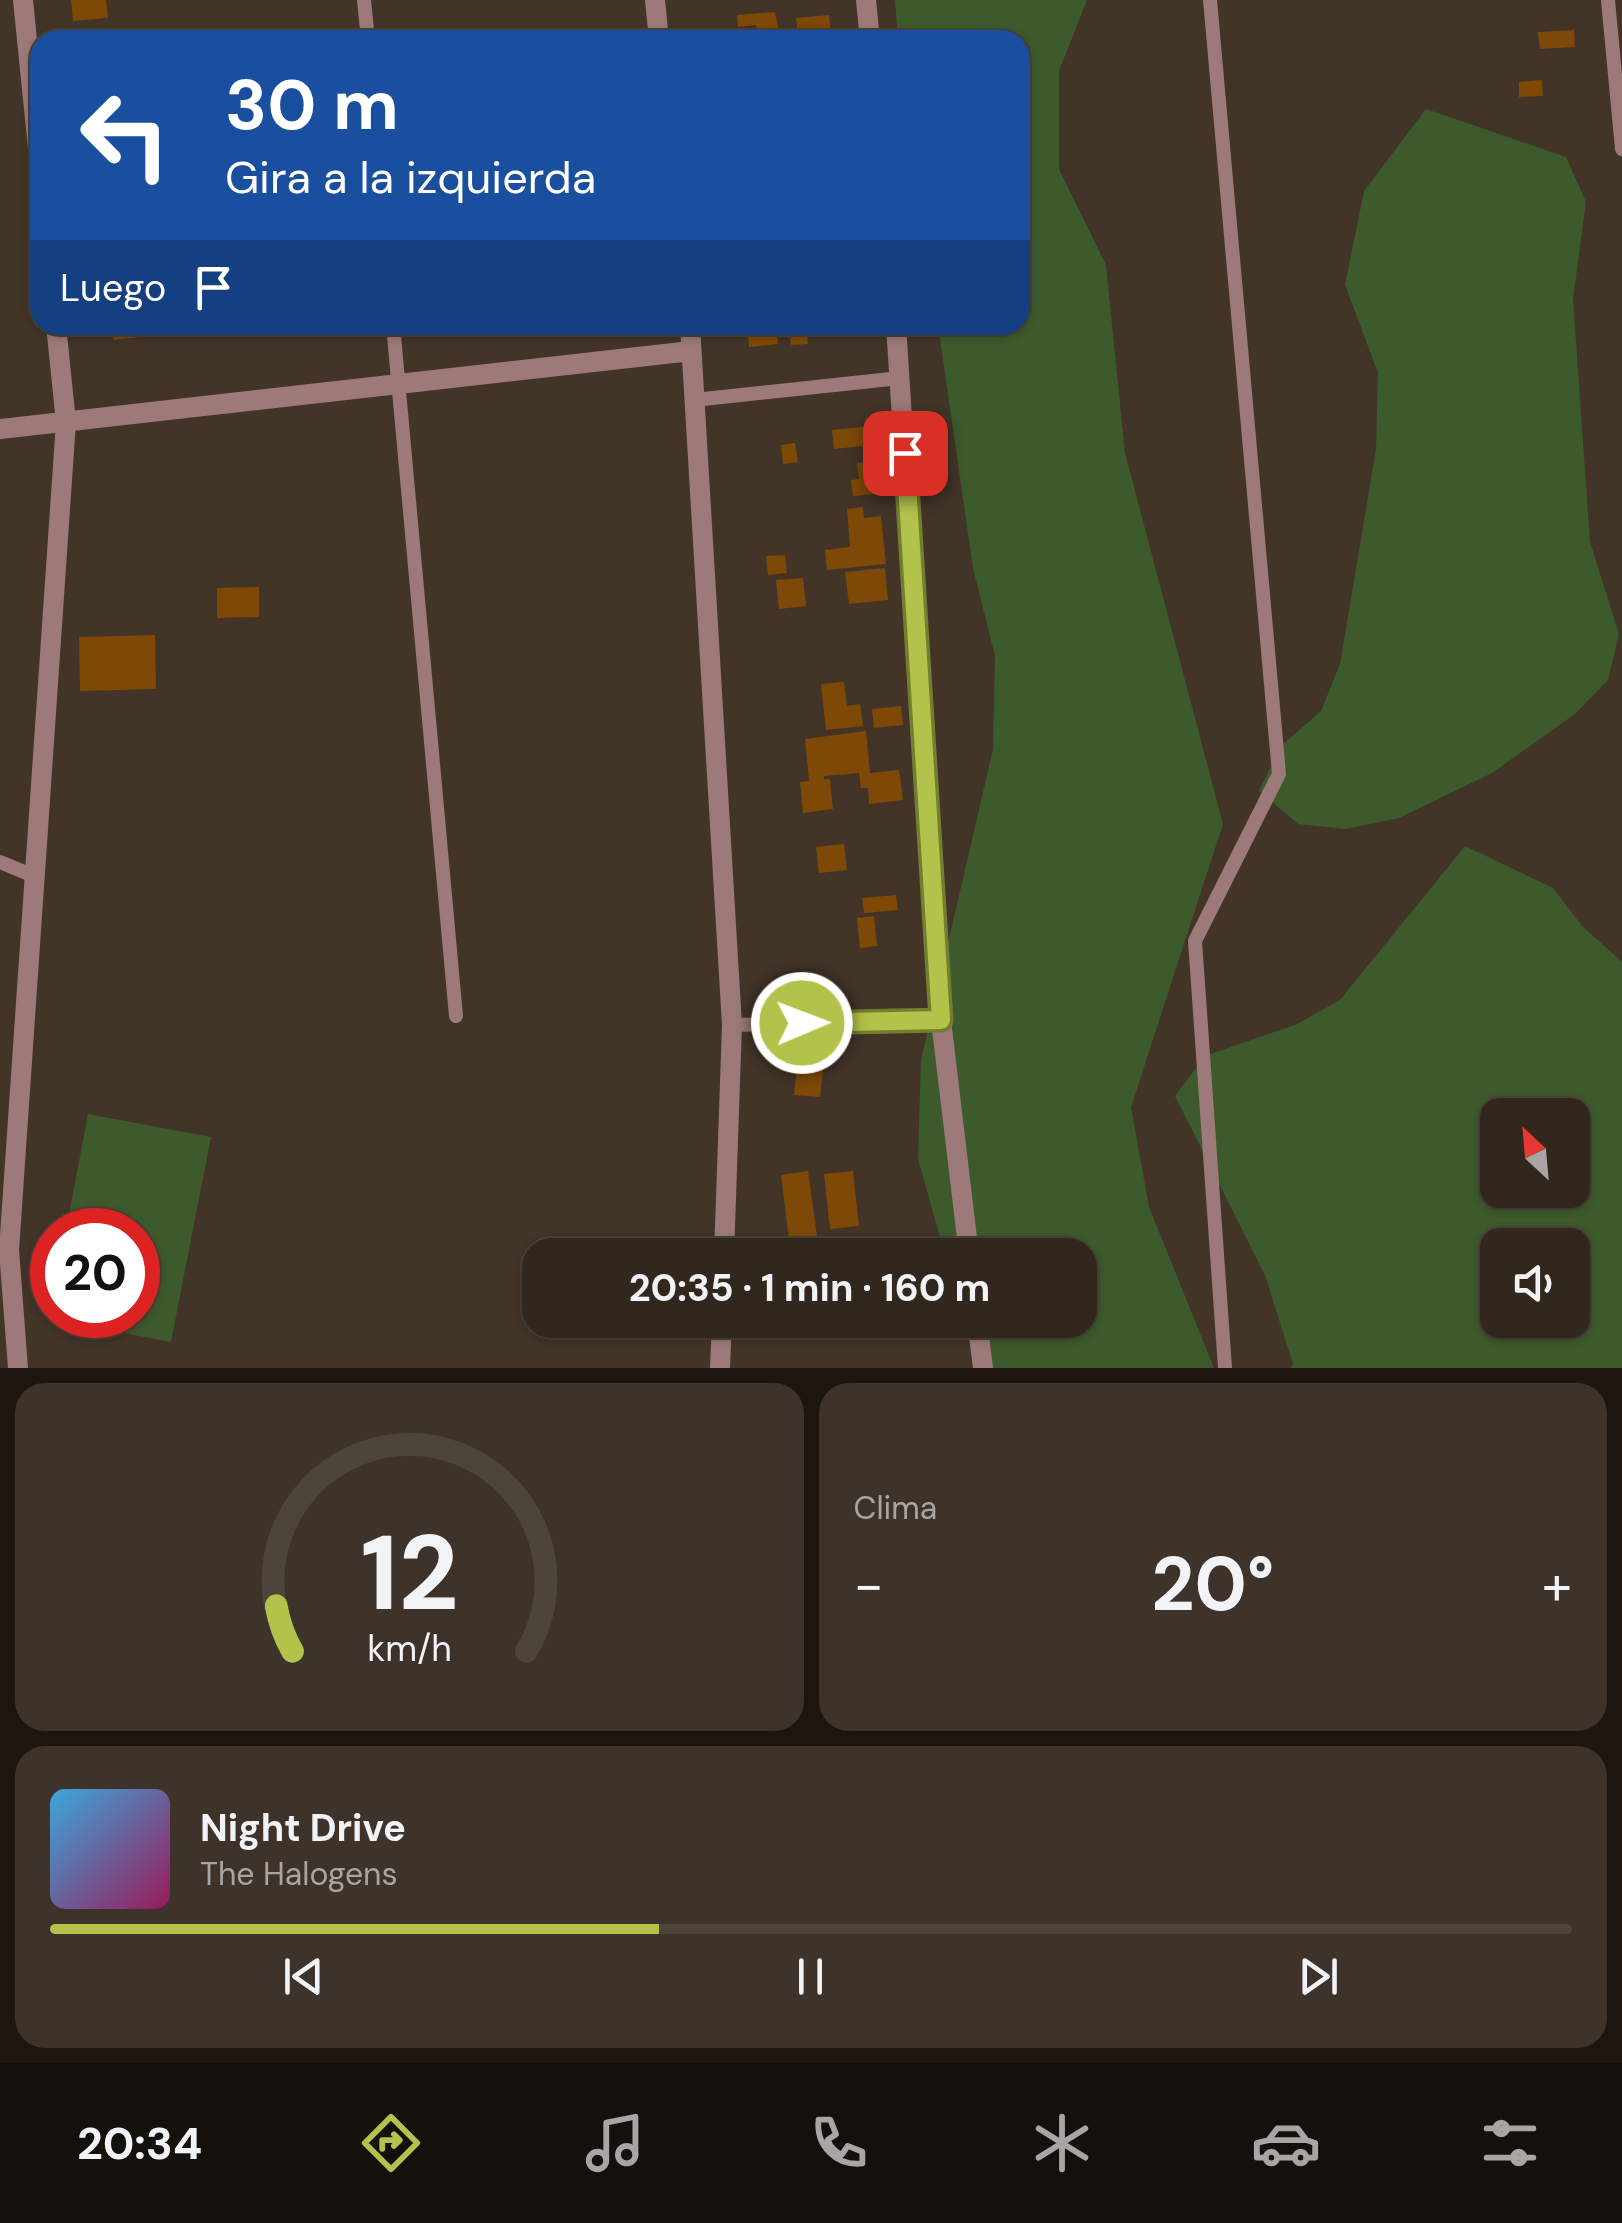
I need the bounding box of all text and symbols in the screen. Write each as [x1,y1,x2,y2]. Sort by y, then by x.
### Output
text: 30 m [225,60,399,151]
icon: left [60,70,190,200]
text: Gira a la izquierda [225,148,596,207]
icon: arrive [186,260,241,315]
text: Luego [60,263,166,313]
pin [863,411,948,496]
icon: arrive [878,426,933,481]
position arrow [750,971,854,1075]
north arrow [1480,1098,1590,1208]
map controls [1480,1098,1590,1338]
speed limit sign: 20 [30,1208,160,1338]
button: sound [1480,1228,1590,1338]
text: 20:35 · 1 min · 160 m [629,1263,990,1313]
text: Clima [854,1487,937,1529]
text: 12 [360,1506,458,1641]
text: 20° [1151,1536,1274,1633]
text: − [854,1549,884,1621]
text: + [1542,1549,1572,1621]
text: km/h [367,1626,451,1672]
text: Night Drive [200,1803,406,1853]
text: The Halogens [200,1853,398,1895]
icon: previous [276,1949,331,2004]
icon: pause [783,1949,838,2004]
icon: next [1291,1949,1346,2004]
icon: directions [356,2108,426,2178]
icon: music [580,2108,650,2178]
icon: phone [804,2108,874,2178]
icon: climate [1027,2108,1097,2178]
icon: car [1251,2108,1321,2178]
icon: filters [1475,2108,1545,2178]
text: 20:34 [77,2114,202,2173]

